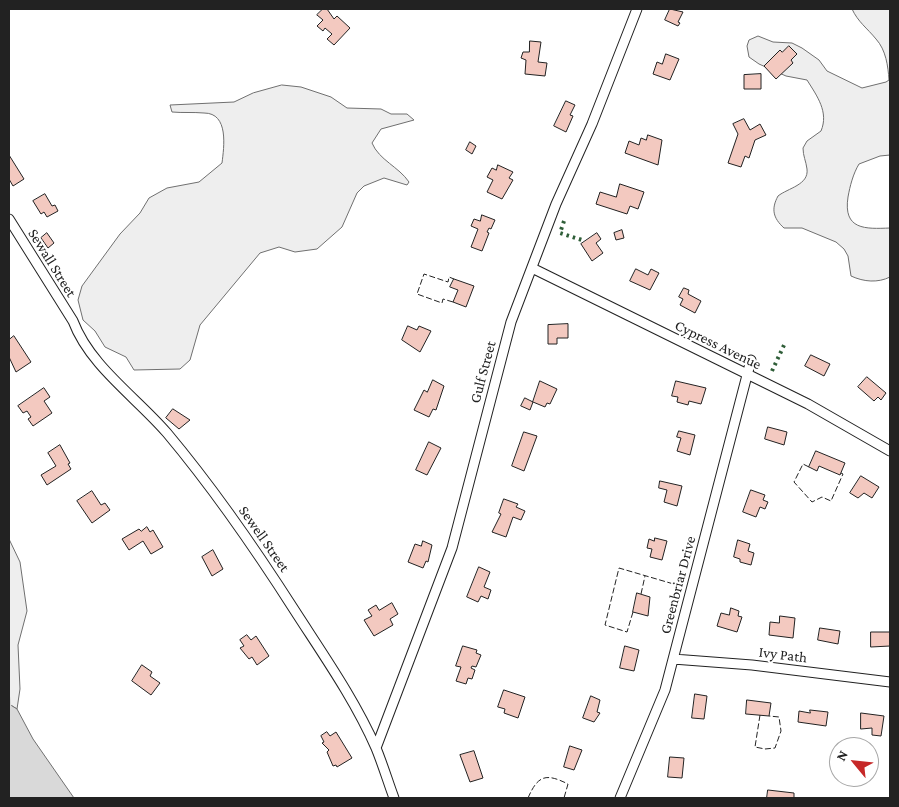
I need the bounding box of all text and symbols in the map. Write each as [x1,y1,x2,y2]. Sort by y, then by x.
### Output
street label: Sewall Street [24,225,80,301]
street label: Cypress Avenue [672,316,764,374]
street label: Gulf Street [466,339,500,405]
street label: Sewell Street [235,502,293,576]
street label: Greenbriar Drive [656,534,700,636]
street label: Ivy Path [758,643,808,667]
north arrow [829,737,879,787]
text: N [832,747,851,763]

